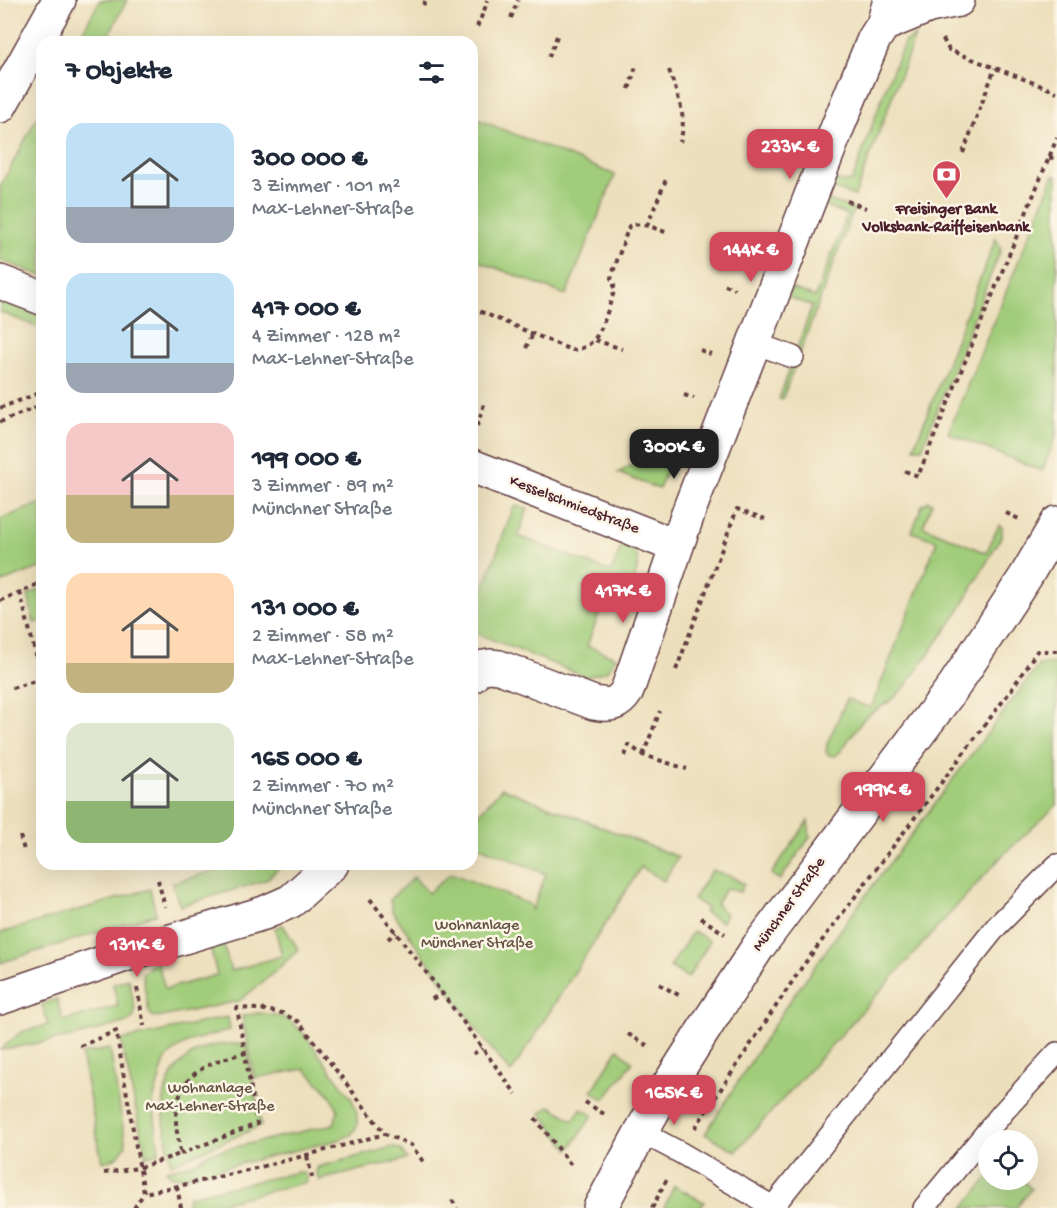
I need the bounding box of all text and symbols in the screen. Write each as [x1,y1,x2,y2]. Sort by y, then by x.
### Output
icon: filters [415,56,448,89]
text: 7 Objekte [66,57,172,88]
pin: 233K € [741,129,839,180]
text: 233K € [761,137,819,160]
text: 300 000 € [252,145,367,176]
icon: home [114,147,186,219]
bank icon: Freisinger Bank Volksbank-Raiffeisenbank [930,158,962,200]
text: 3 Zimmer · 101 m² [252,176,400,199]
text: Max-Lehner-Straße [252,199,413,222]
place label: Freisinger Bank Volksbank-Raiffeisenbank [862,201,1031,238]
pin: 144K € [702,232,800,283]
text: 144K € [724,240,778,263]
text: 417 000 € [252,295,360,326]
icon: home [114,297,186,369]
text: 4 Zimmer · 128 m² [252,326,401,349]
text: Max-Lehner-Straße [252,349,413,372]
pin: 300K € [625,429,723,480]
text: 300K € [644,437,704,460]
text: 199 000 € [252,445,361,476]
icon: home [114,447,186,519]
street label: Kesselschmiedstraße [506,472,642,540]
text: 3 Zimmer · 89 m² [252,476,394,499]
text: Münchner Straße [252,499,392,522]
pin: 417K € [574,573,672,624]
text: 417K € [595,581,651,604]
text: 131 000 € [252,595,359,626]
icon: home [114,597,186,669]
text: 2 Zimmer · 58 m² [252,626,394,649]
text: Max-Lehner-Straße [252,649,413,672]
text: 165 000 € [252,745,361,776]
icon: home [114,747,186,819]
pin: 199K € [834,772,932,823]
text: 2 Zimmer · 70 m² [252,776,394,799]
text: 199K € [855,780,911,803]
text: Münchner Straße [252,799,392,822]
street label: Münchner Straße [749,853,831,956]
park label: Wohnanlage Münchner Straße [421,917,534,954]
pin: 131K € [88,927,186,978]
text: 131K € [110,935,164,958]
pin: 165K € [625,1075,723,1126]
park label: Wohnanlage Max-Lehner-Straße [145,1080,275,1117]
text: 165K € [646,1083,702,1106]
map controls [978,1130,1038,1190]
button: locate [978,1130,1038,1190]

